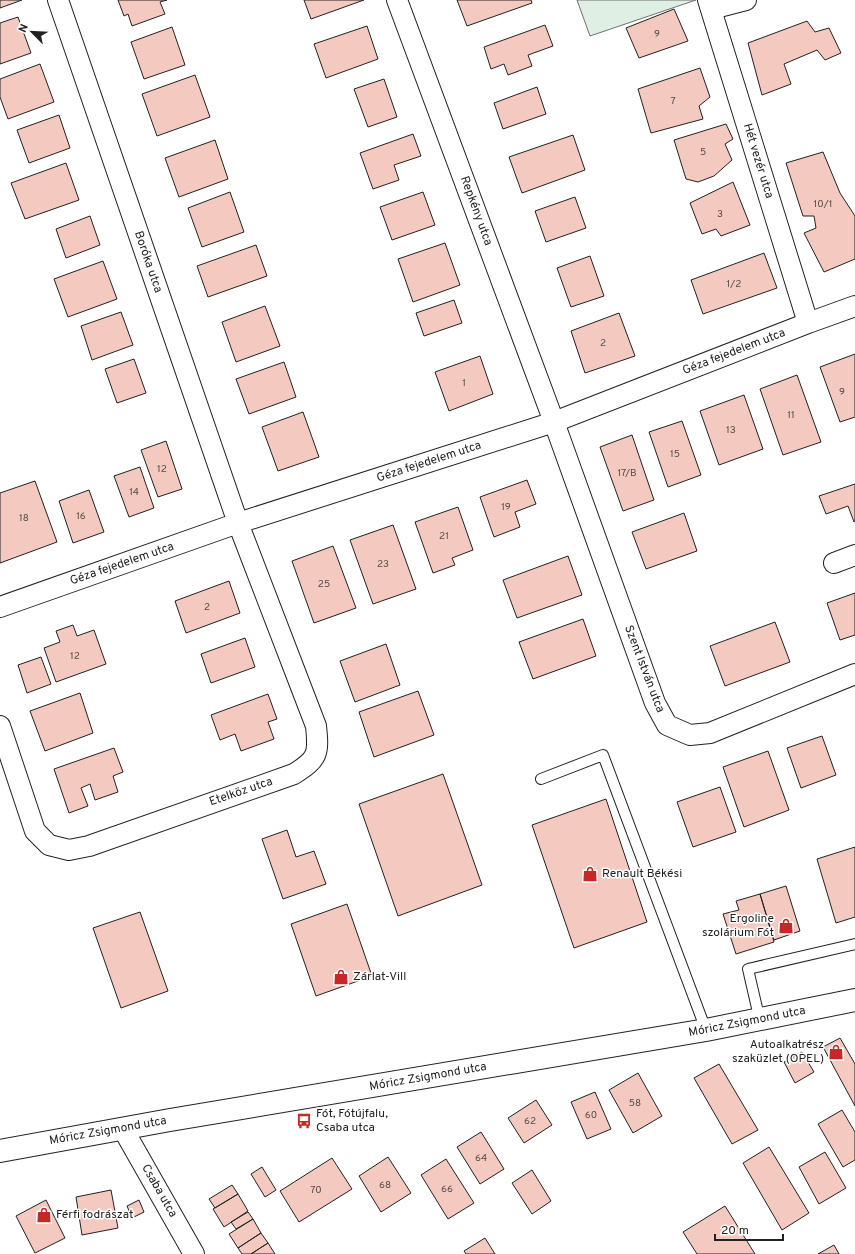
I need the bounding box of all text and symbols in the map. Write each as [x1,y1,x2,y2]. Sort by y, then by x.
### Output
north arrow [12,12,52,52]
text: N [16,22,32,35]
house number: 9 [654,28,660,41]
house number: 7 [670,95,676,108]
street label: Hét vezér utca [739,121,777,201]
house number: 5 [700,146,706,159]
street label: Repkény utca [456,174,496,248]
house number: 10/1 [814,198,832,211]
house number: 3 [717,208,723,221]
street label: Boróka utca [130,229,166,295]
house number: 1/2 [727,278,741,291]
street label: Géza fejedelem utca [680,325,788,379]
house number: 2 [600,337,606,350]
house number: 1 [462,377,466,390]
house number: 9 [839,386,845,399]
house number: 11 [787,409,795,422]
house number: 13 [726,424,736,437]
street label: Géza fejedelem utca [375,438,483,486]
house number: 15 [670,448,680,461]
house number: 12 [157,463,167,476]
house number: 17/B [617,467,637,480]
house number: 14 [129,486,139,499]
house number: 19 [501,501,511,514]
house number: 16 [76,510,86,523]
house number: 18 [19,512,29,525]
house number: 21 [439,530,449,543]
street label: Géza fejedelem utca [68,539,176,589]
house number: 23 [377,558,389,571]
house number: 25 [318,578,330,591]
house number: 2 [204,601,210,614]
street label: Szent István utca [620,623,668,715]
house number: 12 [70,650,80,663]
street label: Etelköz utca [207,774,275,810]
shop icon: Renault Békési [581,865,599,883]
place label: Renault Békési [602,866,682,882]
place label: Ergoline szolárium Fót [702,911,774,941]
shop icon: Ergoline szolárium Fót [777,917,795,935]
shop icon: Zárlat-Vill [332,968,350,986]
place label: Zárlat-Vill [353,969,406,985]
street label: Móricz Zsigmond utca [687,1003,807,1041]
place label: Autoalkatrész szaküzlet (OPEL) [732,1037,824,1067]
shop icon: Autoalkatrész szaküzlet (OPEL) [827,1043,845,1061]
street label: Móricz Zsigmond utca [368,1059,488,1095]
house number: 58 [629,1097,641,1110]
place label: Fót, Fótújfalu, Csaba utca [316,1106,388,1136]
house number: 60 [585,1109,597,1122]
bus stop icon: Fót, Fótújfalu, Csaba utca [295,1112,313,1130]
street label: Móricz Zsigmond utca [48,1113,168,1149]
house number: 62 [524,1115,536,1128]
house number: 64 [475,1152,487,1165]
street label: Csaba utca [137,1161,181,1221]
house number: 68 [379,1179,391,1192]
house number: 66 [441,1183,453,1196]
house number: 70 [310,1184,322,1197]
shop icon: Férfi fodrászat [35,1206,53,1224]
place label: Férfi fodrászat [56,1207,133,1223]
scale bar [715,1216,783,1242]
text: 20 m [721,1223,749,1239]

